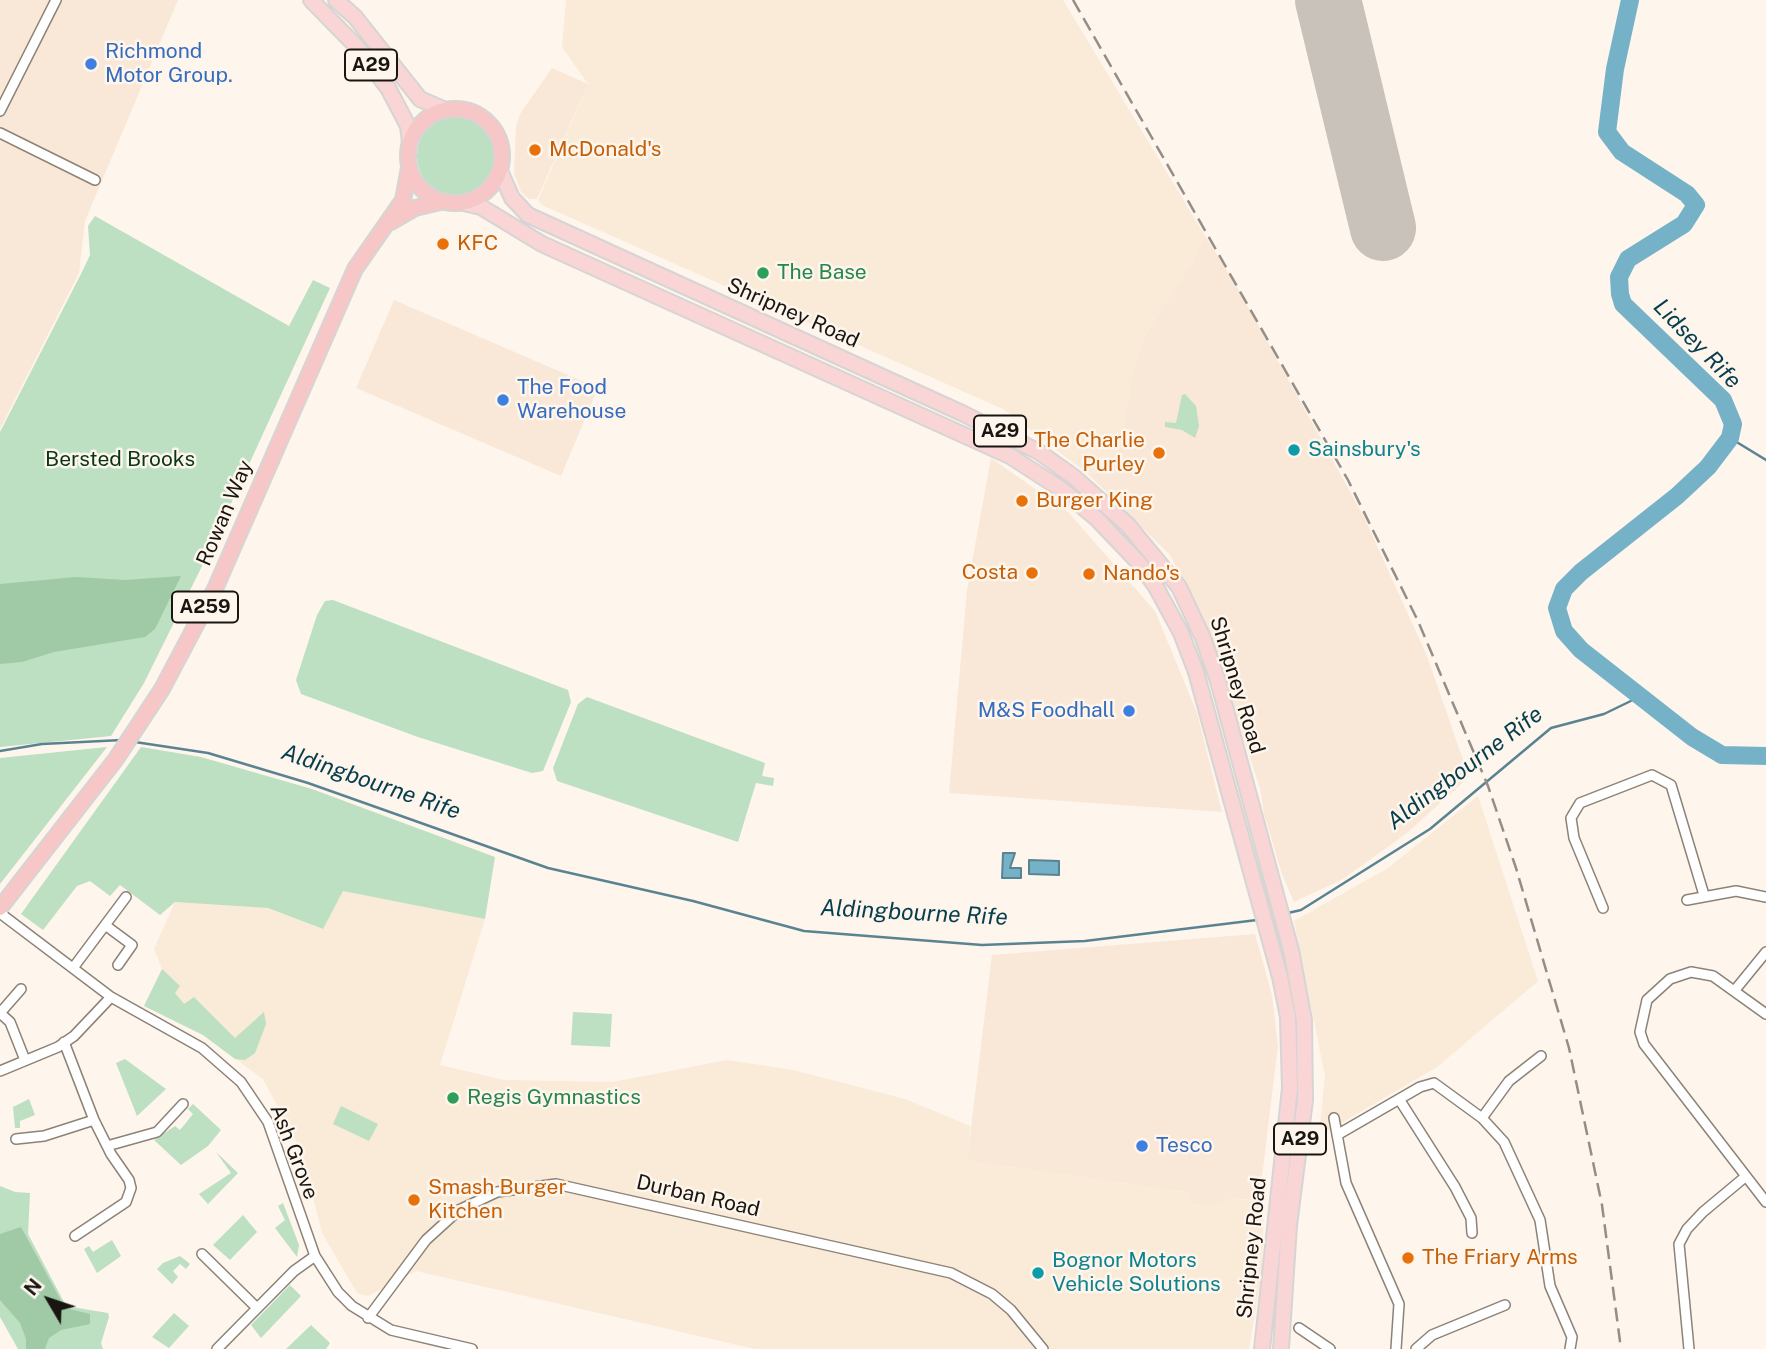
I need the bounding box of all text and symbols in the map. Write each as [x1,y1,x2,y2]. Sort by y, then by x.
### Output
place label: Richmond Motor Group. [105,39,233,89]
road number: A29 [345,50,397,80]
marker: Richmond Motor Group. [83,56,99,72]
place label: McDonald's [549,137,661,163]
marker: McDonald's [527,142,543,158]
place label: KFC [457,231,498,257]
marker: KFC [435,236,451,252]
place label: The Base [777,260,867,286]
marker: The Base [755,265,771,281]
street label: Shripney Road [723,273,863,353]
water label: Lidsey Rife [1647,293,1747,395]
place label: The Food Warehouse [517,375,626,425]
marker: The Food Warehouse [495,392,511,408]
road number: A29 [974,416,1026,446]
place label: The Charlie Purley [1034,428,1145,478]
place label: Sainsbury's [1308,437,1421,463]
marker: Sainsbury's [1286,442,1302,458]
marker: The Charlie Purley [1151,445,1167,461]
park label: Bersted Brooks [45,447,195,473]
street label: Rowan Way [191,456,259,570]
place label: Burger King [1036,488,1153,514]
marker: Burger King [1014,493,1030,509]
place label: Costa [962,560,1018,586]
place label: Nando's [1103,561,1180,587]
marker: Costa [1024,565,1040,581]
marker: Nando's [1081,566,1097,582]
road number: A259 [172,592,238,622]
street label: Shripney Road [1204,613,1270,757]
place label: M&S Foodhall [978,698,1115,724]
water label: Aldingbourne Rife [1382,700,1548,836]
marker: M&S Foodhall [1121,703,1137,719]
water label: Aldingbourne Rife [278,738,464,826]
water label: Aldingbourne Rife [820,894,1008,932]
place label: Regis Gymnastics [467,1085,641,1111]
marker: Regis Gymnastics [445,1090,461,1106]
street label: Ash Grove [264,1101,324,1203]
road number: A29 [1274,1124,1326,1154]
place label: Tesco [1156,1133,1213,1159]
marker: Tesco [1134,1138,1150,1154]
street label: Durban Road [634,1170,762,1222]
place label: Smash Burger Kitchen [428,1175,567,1225]
street label: Shripney Road [1232,1176,1272,1320]
marker: Smash Burger Kitchen [406,1192,422,1208]
place label: The Friary Arms [1422,1245,1578,1271]
place label: Bognor Motors Vehicle Solutions [1052,1248,1221,1298]
marker: The Friary Arms [1400,1250,1416,1266]
north arrow [14,1265,84,1335]
marker: Bognor Motors Vehicle Solutions [1030,1265,1046,1281]
text: N [19,1274,46,1299]

